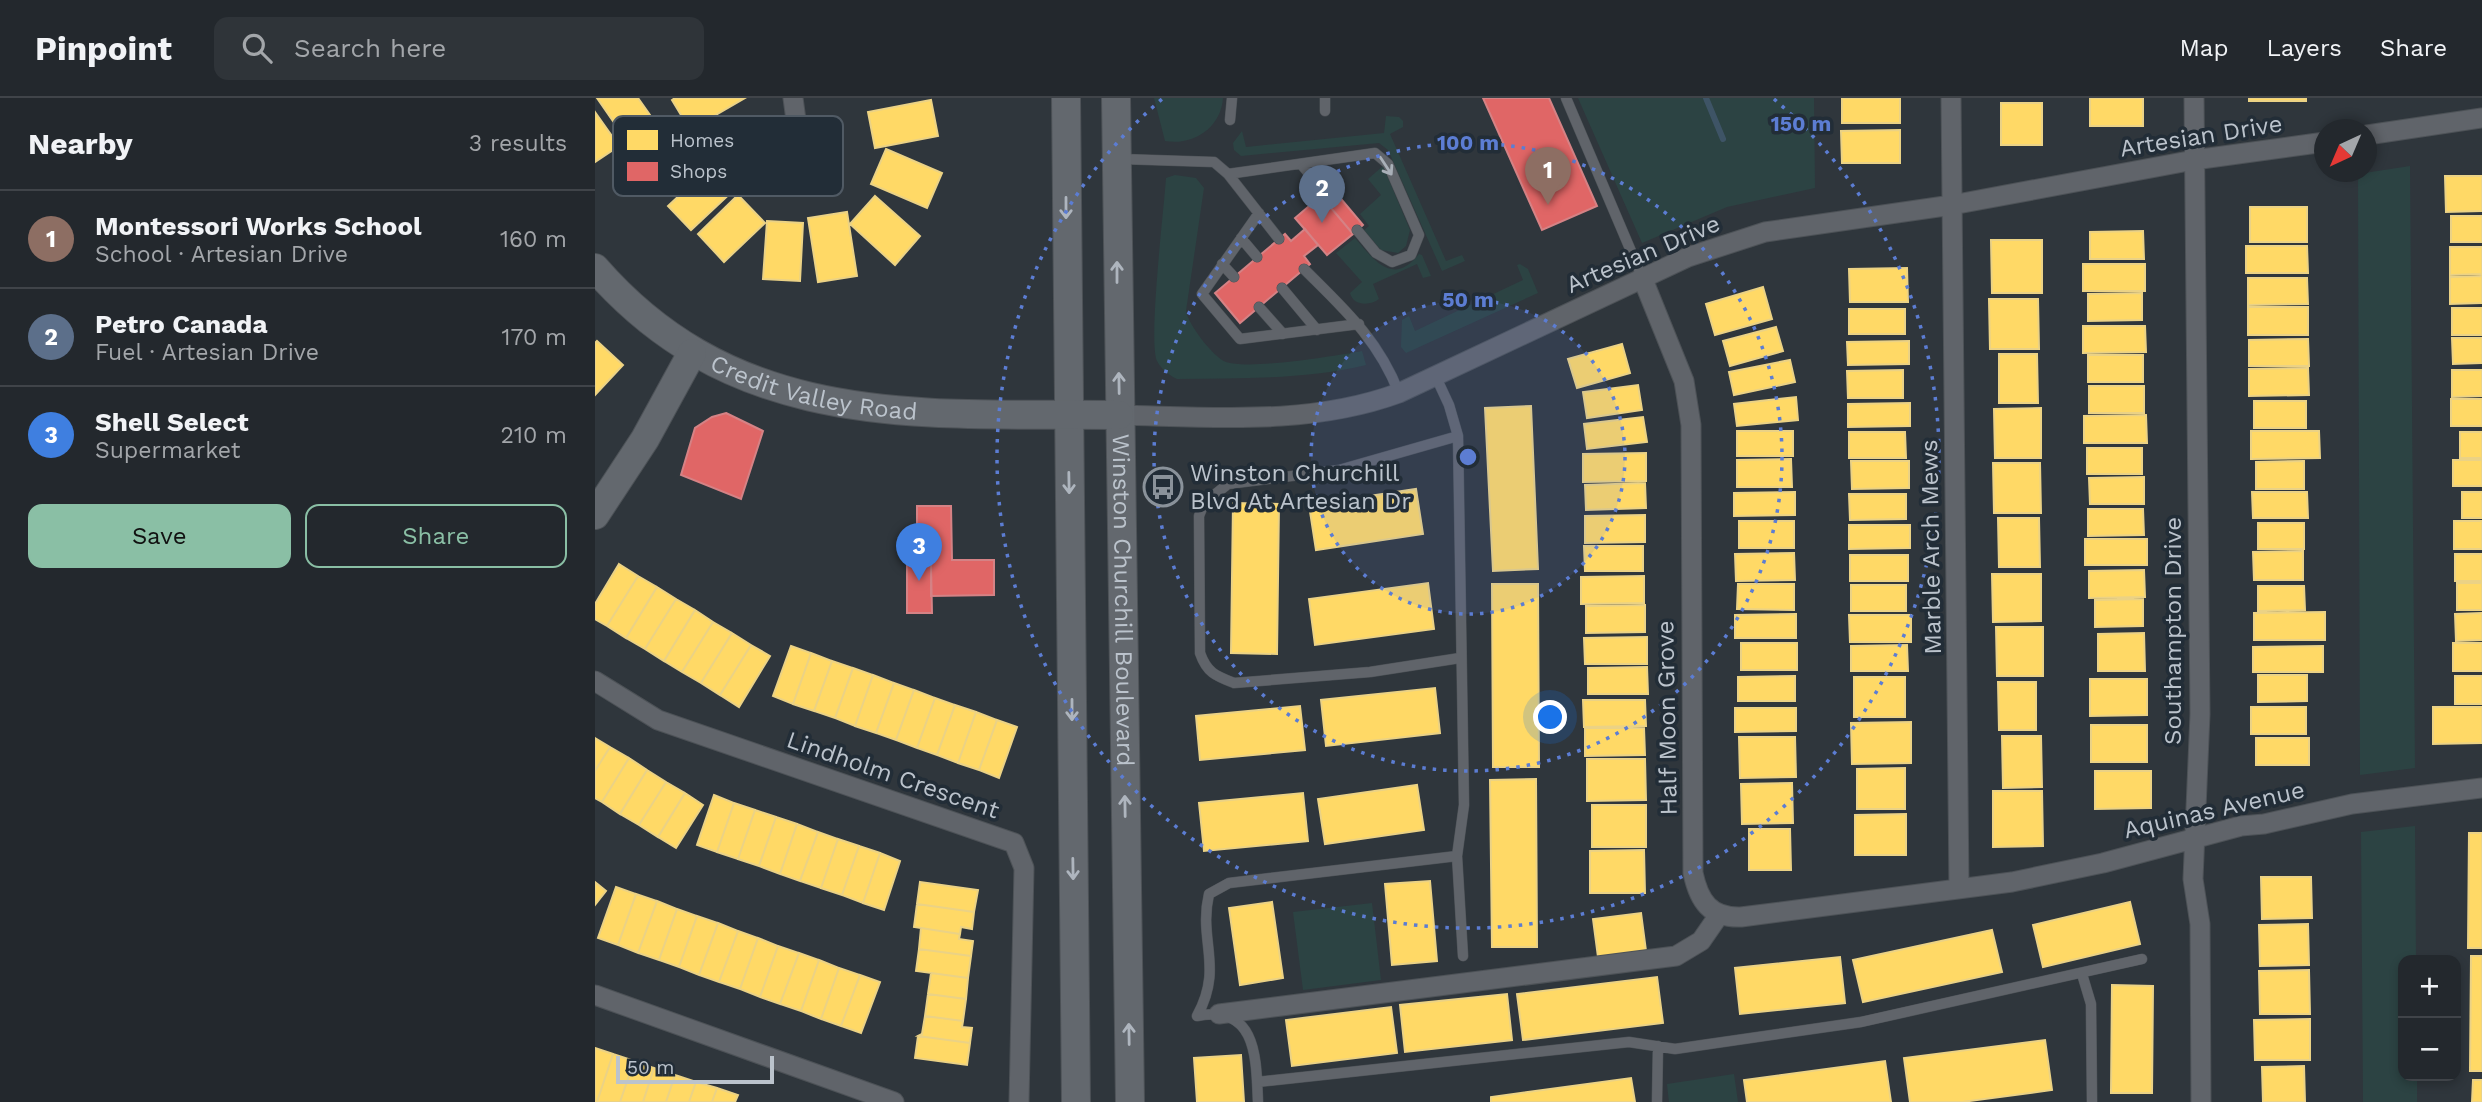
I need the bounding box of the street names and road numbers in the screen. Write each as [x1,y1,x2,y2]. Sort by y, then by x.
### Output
street label: Artesian Drive [2118,109,2284,163]
street label: Artesian Drive [1562,209,1724,299]
street label: Credit Valley Road [706,349,918,426]
street label: Winston Churchill Boulevard [1107,433,1139,767]
street label: Marble Arch Mews [1915,439,1947,655]
street label: Southampton Drive [2159,517,2187,745]
street label: Half Moon Grove [1651,620,1683,816]
street label: Lindholm Crescent [783,726,1003,824]
street label: Aquinas Avenue [2121,776,2307,844]

